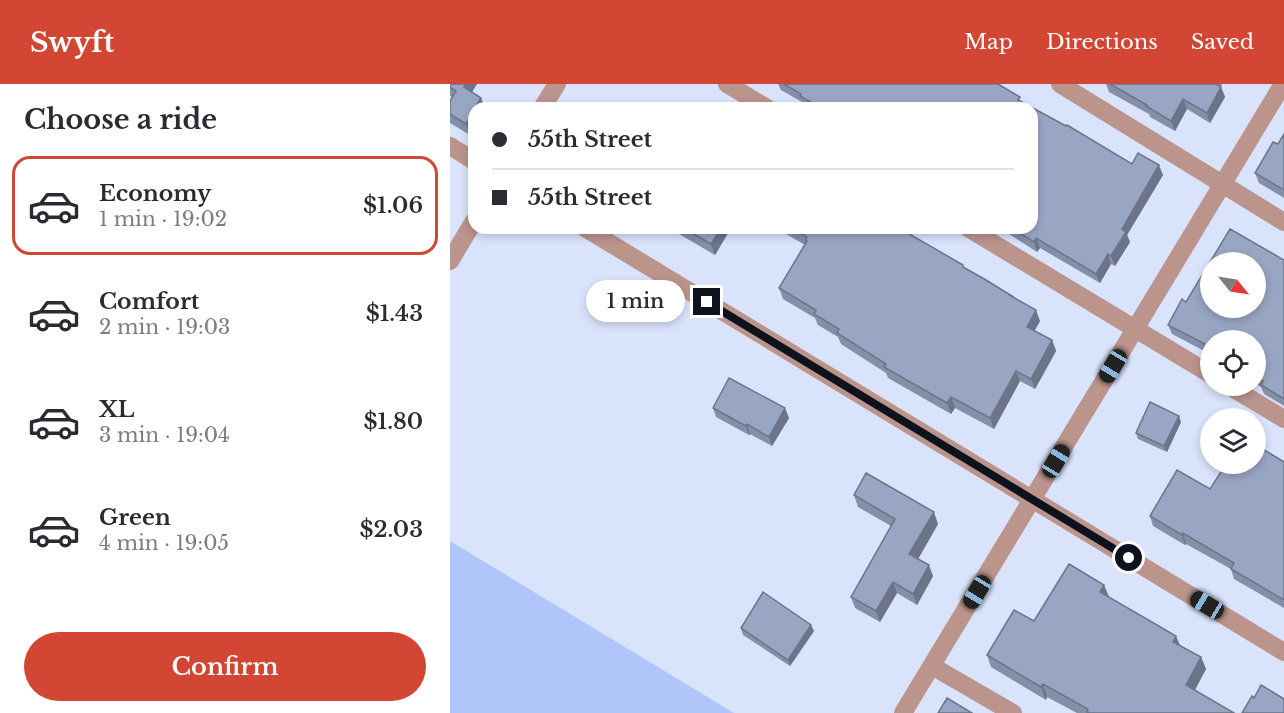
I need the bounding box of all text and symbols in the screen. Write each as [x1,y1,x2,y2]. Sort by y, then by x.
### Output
text: Swyft [30,25,114,60]
text: Map [964,29,1013,55]
text: Directions [1046,29,1158,55]
text: Saved [1191,29,1254,55]
text: Choose a ride [24,103,217,136]
text: 55th Street [528,126,652,153]
icon: car [27,179,81,233]
text: Economy [99,180,211,207]
text: 55th Street [528,184,652,211]
text: $1.06 [363,192,423,219]
text: 1 min · 19:02 [99,207,227,231]
north arrow [1200,252,1266,318]
map controls [1200,252,1266,474]
callout: 1 min [587,281,686,323]
icon: car [27,287,81,341]
text: Comfort [99,288,199,315]
route end [693,288,720,315]
text: 1 min [607,289,664,313]
text: $1.43 [366,300,423,327]
text: 2 min · 19:03 [99,315,230,339]
button: locate [1200,330,1266,396]
car [1096,346,1130,386]
icon: car [27,395,81,449]
text: XL [99,396,134,423]
text: $1.80 [363,408,423,435]
button: layers [1200,408,1266,474]
text: 3 min · 19:04 [99,423,230,447]
car [1039,441,1073,481]
icon: car [27,503,81,557]
text: Green [99,504,171,531]
text: $2.03 [359,516,423,543]
text: 4 min · 19:05 [99,531,229,555]
route start [1115,544,1142,571]
car [960,572,994,612]
car [1187,588,1227,622]
button: Confirm [24,632,426,701]

